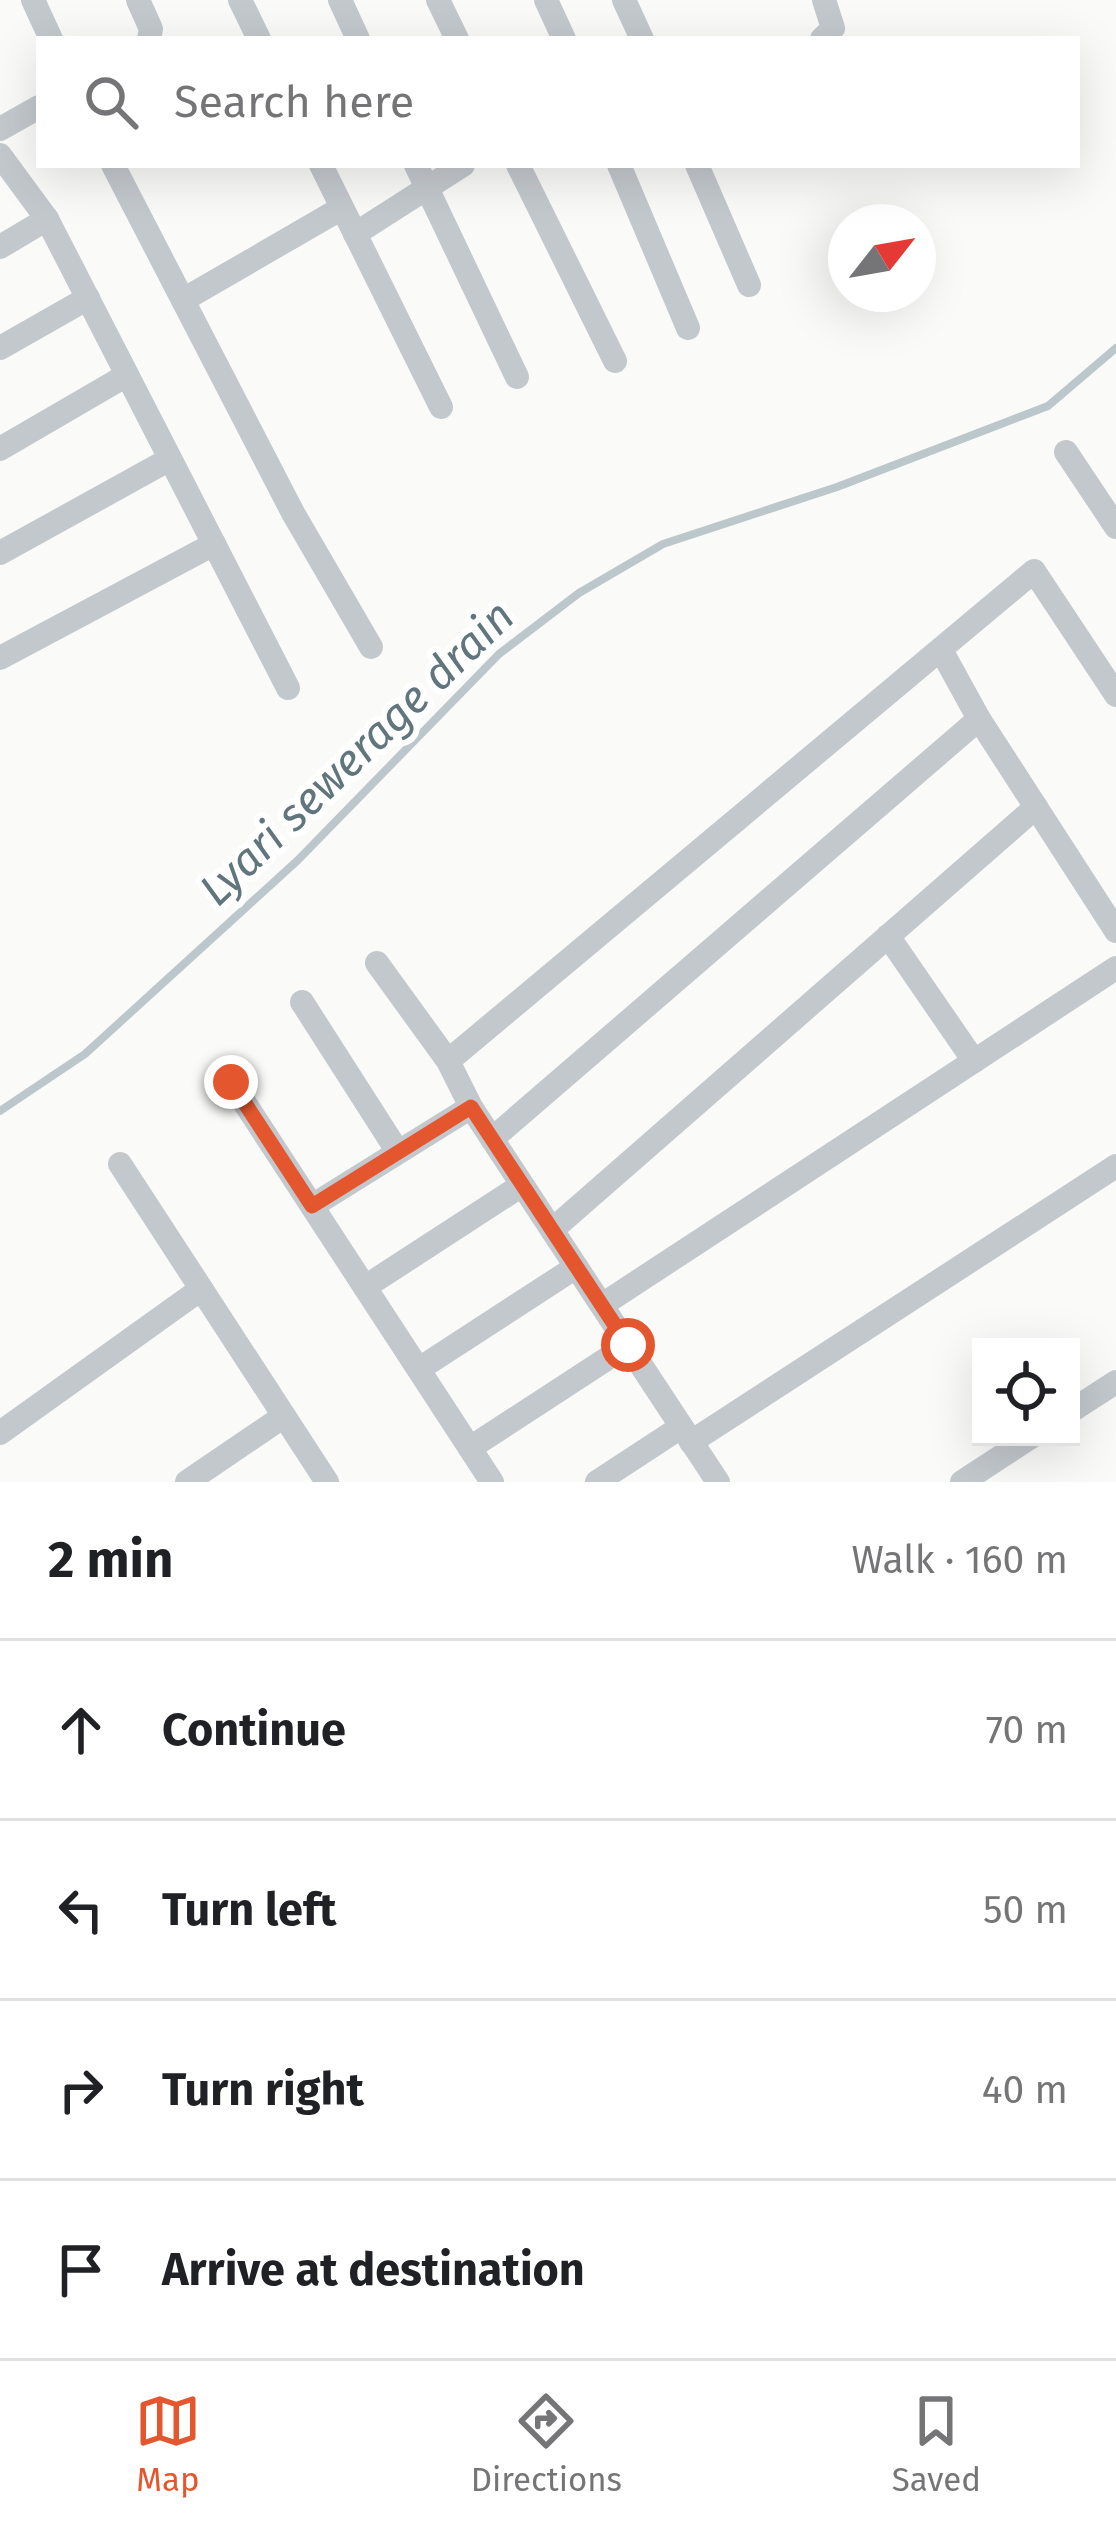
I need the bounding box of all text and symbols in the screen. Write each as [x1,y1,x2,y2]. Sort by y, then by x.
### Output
search box [36,36,1080,168]
icon: search [78,69,144,135]
text: Search here [174,75,414,129]
north arrow [828,204,936,312]
water label: Lyari sewerage drain [189,589,525,917]
route end [204,1055,258,1109]
route start [601,1318,655,1372]
map controls [972,1338,1080,1446]
button: locate [972,1338,1080,1446]
text: 2 min [48,1529,173,1591]
text: Walk · 160 m [852,1537,1068,1583]
icon: ahead [48,1697,114,1763]
text: Continue [162,1703,346,1757]
text: 70 m [986,1707,1068,1753]
icon: left [48,1877,114,1943]
text: Turn left [162,1883,336,1937]
text: 50 m [983,1887,1068,1933]
icon: right [48,2057,114,2123]
text: Turn right [162,2063,364,2117]
text: 40 m [982,2067,1068,2113]
icon: arrive [48,2237,114,2303]
text: Arrive at destination [162,2243,585,2297]
tab: Map [135,2388,201,2500]
tab: Directions [471,2388,622,2500]
tab: Saved [892,2388,981,2500]

